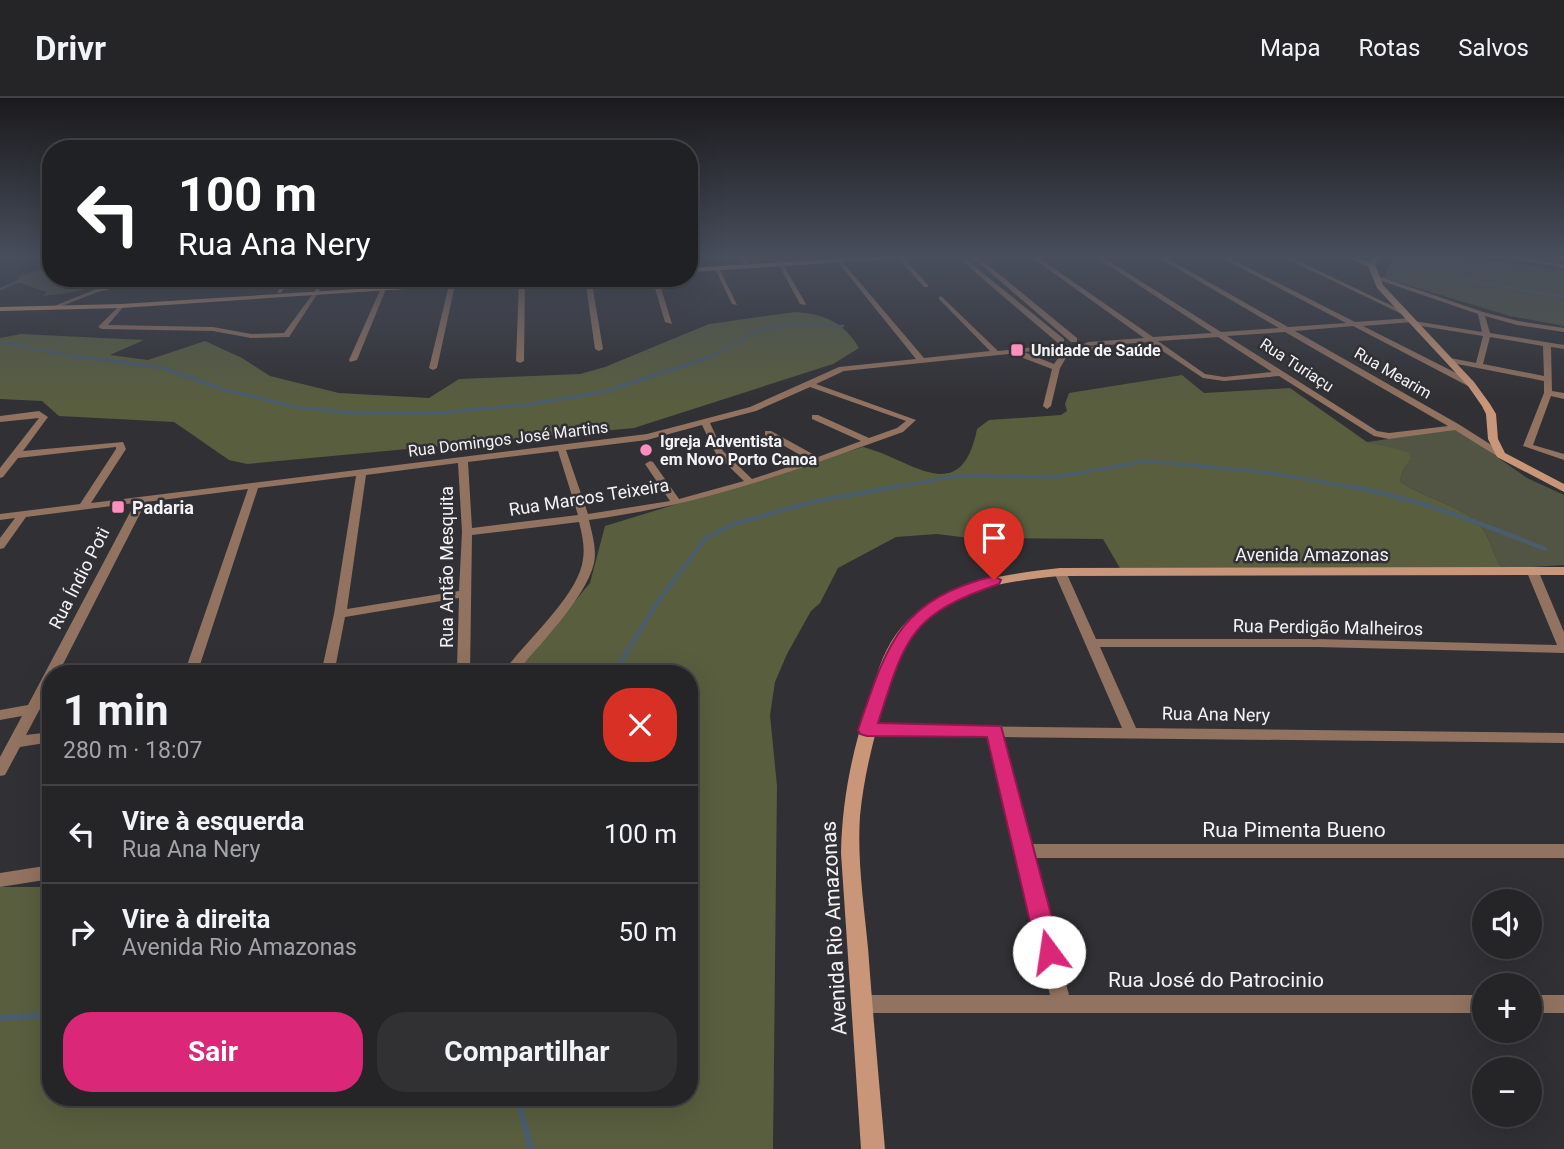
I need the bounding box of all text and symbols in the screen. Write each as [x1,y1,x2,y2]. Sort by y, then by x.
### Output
text: Drivr [35,29,106,68]
text: Mapa [1260,34,1321,62]
text: Rotas [1359,34,1420,62]
text: Salvos [1458,34,1529,62]
text: 100 m [178,166,317,223]
icon: left [63,168,154,259]
text: Rua Ana Nery [178,225,371,263]
street label: Rua Turiaçu [1257,334,1337,396]
place label: Unidade de Saúde [1031,341,1161,360]
marker: Unidade de Saúde [1009,342,1025,358]
street label: Rua Mearim [1351,343,1435,403]
street label: Rua Domingos José Martins [407,417,609,461]
place label: Igreja Adventista em Novo Porto Canoa [660,432,817,469]
marker: Igreja Adventista em Novo Porto Canoa [638,442,654,458]
street label: Rua Marcos Teixeira [507,474,671,520]
street label: Rua Antão Mesquita [436,486,457,648]
place label: Padaria [132,497,194,518]
marker: Padaria [110,499,126,515]
pin [964,508,1024,580]
icon: arrive [975,519,1013,557]
street label: Rua Índio Poti [44,524,114,632]
street label: Avenida Amazonas [1235,544,1389,565]
street label: Rua Perdigão Malheiros [1233,615,1423,639]
text: 1 min [63,686,169,735]
button: close [603,688,677,762]
street label: Rua Ana Nery [1162,703,1271,725]
text: 280 m · 18:07 [63,737,202,764]
text: Vire à esquerda [122,806,305,836]
icon: left [63,815,101,853]
street label: Rua Pimenta Bueno [1202,818,1386,842]
text: 100 m [604,819,677,849]
street label: Avenida Rio Amazonas [816,820,852,1036]
text: Rua Ana Nery [122,836,260,863]
map controls [1472,889,1542,1127]
button: sound [1472,889,1542,959]
text: Vire à direita [122,904,270,934]
icon: right [63,913,101,951]
position arrow [1012,915,1086,989]
text: 50 m [619,917,677,947]
text: Avenida Rio Amazonas [122,934,357,961]
street label: Rua José do Patrocinio [1108,968,1324,992]
button: + [1472,973,1542,1043]
button: Sair [63,1012,363,1092]
button: Compartilhar [377,1012,677,1092]
button: − [1472,1057,1542,1127]

